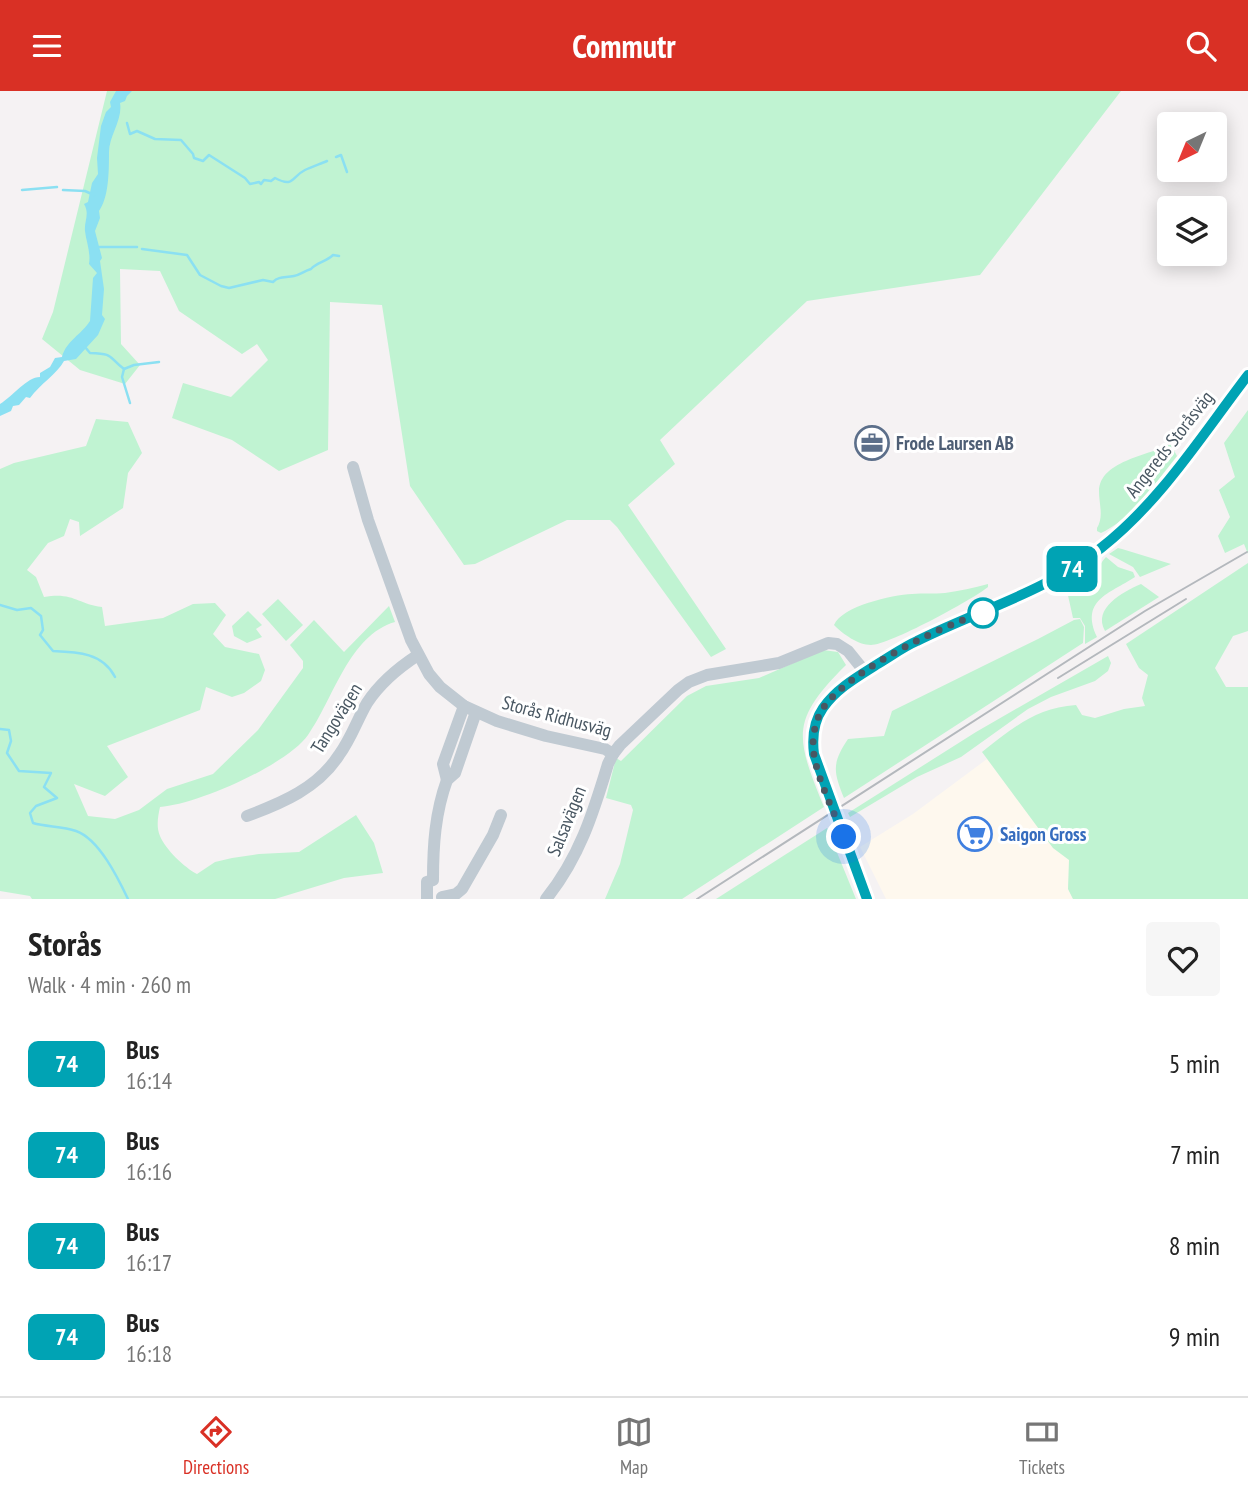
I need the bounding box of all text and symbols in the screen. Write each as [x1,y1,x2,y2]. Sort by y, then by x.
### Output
text: Commutr [572,25,676,67]
icon: menu [28,27,66,65]
icon: search [1182,27,1220,65]
north arrow [1157,112,1227,182]
map controls [1157,112,1227,266]
button: layers [1157,196,1227,266]
street label: Angereds Storåsväg [1120,386,1218,502]
office icon: Frode Laursen AB [853,424,891,462]
place label: Frode Laursen AB [896,431,1014,455]
line badge: 74 [1040,546,1104,592]
text: 74 [1061,553,1083,584]
unlabelled marker [968,598,998,628]
street label: Tangovägen [305,678,367,758]
street label: Storås Ridhusväg [500,690,614,742]
street label: Salsavägen [541,782,591,860]
supermarket icon: Saigon Gross [956,815,994,853]
your location [826,819,861,854]
place label: Saigon Gross [1000,822,1087,846]
text: Storås [28,922,102,965]
button: heart [1146,922,1220,996]
text: Walk · 4 min · 260 m [28,970,191,999]
text: Bus [126,1033,159,1066]
text: 5 min [1169,1047,1220,1080]
text: 74 [55,1048,78,1079]
text: 16:14 [126,1066,172,1095]
text: Bus [126,1124,159,1157]
text: 7 min [1170,1138,1220,1171]
text: 74 [55,1139,78,1170]
text: 16:16 [126,1157,172,1186]
text: Bus [126,1215,159,1248]
text: 8 min [1169,1229,1220,1262]
text: 74 [55,1230,78,1261]
text: 16:17 [126,1248,172,1277]
text: Bus [126,1306,159,1339]
text: 9 min [1169,1320,1220,1353]
text: 74 [55,1321,78,1352]
text: 16:18 [126,1339,172,1368]
tab: Directions [183,1413,249,1479]
tab: Map [615,1413,653,1479]
tab: Tickets [1019,1413,1065,1479]

